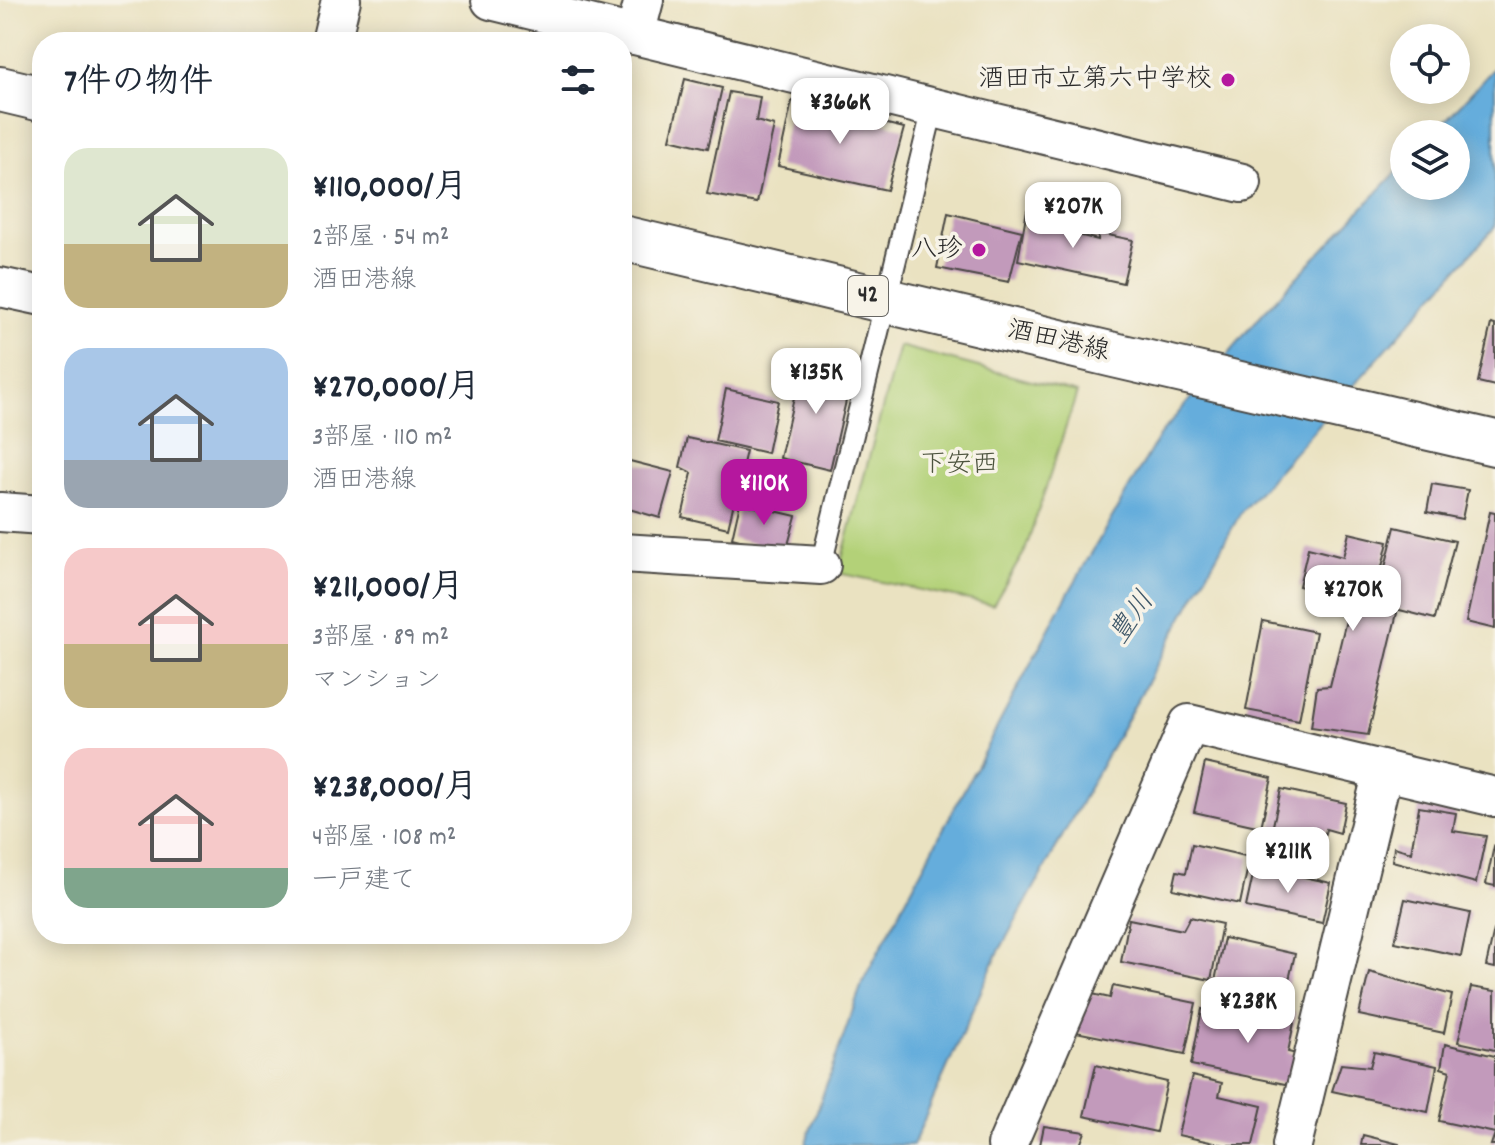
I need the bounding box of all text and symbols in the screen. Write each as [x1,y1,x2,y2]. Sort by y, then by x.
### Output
map controls [1390,24,1470,200]
button: locate [1390,24,1470,104]
icon: filters [556,58,600,102]
text: 7件の物件 [64,60,213,109]
place label: 酒田市立第六中学校 [978,62,1212,99]
marker: 酒田市立第六中学校 [1219,71,1237,89]
pin: ¥366K [784,78,896,146]
text: ¥366K [809,85,871,122]
button: layers [1390,120,1470,200]
text: ¥110,000/月 [312,165,468,214]
icon: home [128,180,224,276]
pin: ¥207K [1017,182,1129,250]
text: ¥207K [1043,189,1103,226]
text: 2部屋 · 54 m² [312,220,449,257]
place label: 八珍 [911,232,963,269]
marker: 八珍 [970,241,988,259]
text: 酒田港線 [312,263,416,300]
road number: 42 [848,276,888,316]
street label: 酒田港線 [1003,312,1113,372]
pin: ¥135K [760,348,872,416]
text: ¥135K [789,355,843,392]
text: ¥270,000/月 [312,365,481,414]
icon: home [128,380,224,476]
text: 3部屋 · 110 m² [312,420,452,457]
park label: 下安西 [920,447,998,484]
pin: ¥110K [708,459,820,527]
text: 酒田港線 [312,463,416,500]
text: ¥110K [739,466,789,503]
text: ¥211,000/月 [312,565,464,614]
pin: ¥270K [1297,565,1409,633]
text: ¥270K [1323,572,1383,609]
icon: home [128,580,224,676]
water label: 豊川 [1102,585,1166,653]
text: 3部屋 · 89 m² [312,620,449,657]
text: マンション [312,663,441,700]
text: ¥238,000/月 [312,765,478,814]
icon: home [128,780,224,876]
text: 4部屋 · 108 m² [312,820,456,857]
pin: ¥211K [1232,827,1344,895]
text: ¥211K [1264,834,1312,871]
text: 一戸建て [312,863,416,900]
pin: ¥238K [1192,977,1304,1045]
text: ¥238K [1219,984,1277,1021]

